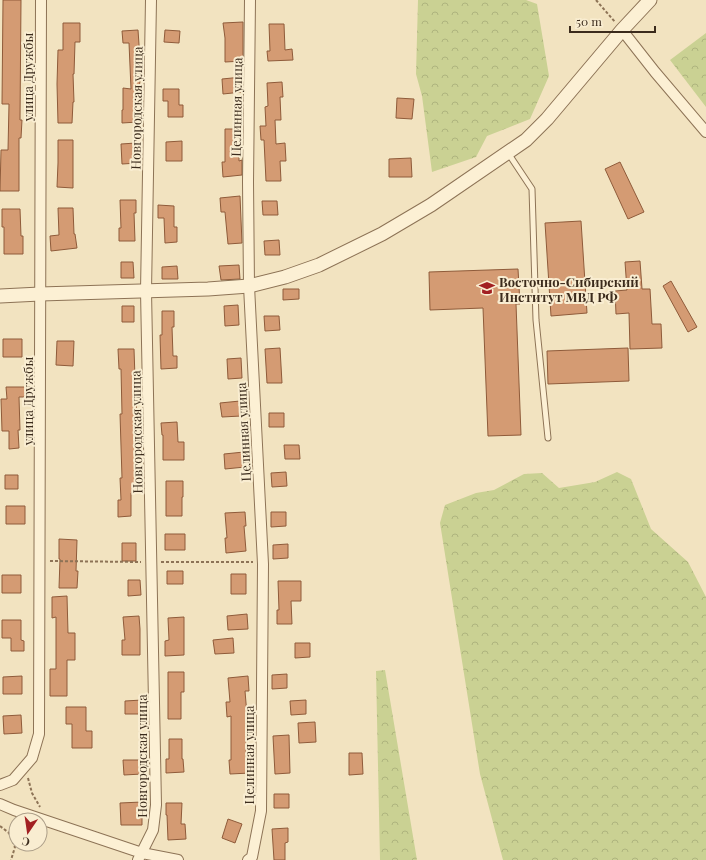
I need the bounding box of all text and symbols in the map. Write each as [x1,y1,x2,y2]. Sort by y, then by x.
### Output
scale bar [570,8,655,34]
text: 50 m [576,13,602,29]
street label: улица Дружбы [19,33,36,122]
street label: Новгородская улица [126,46,146,170]
street label: Целинная улица [227,57,245,157]
place label: Восточно-Сибирский Институт МВД РФ [499,273,639,305]
school or university icon: Восточно-Сибирский Институт МВД РФ [478,279,496,297]
street label: улица Дружбы [19,357,36,446]
street label: Новгородская улица [126,370,146,494]
street label: Целинная улица [232,382,254,482]
street label: Новгородская улица [133,694,150,818]
street label: Целинная улица [240,705,257,805]
north arrow [8,812,48,852]
text: С [20,834,31,850]

